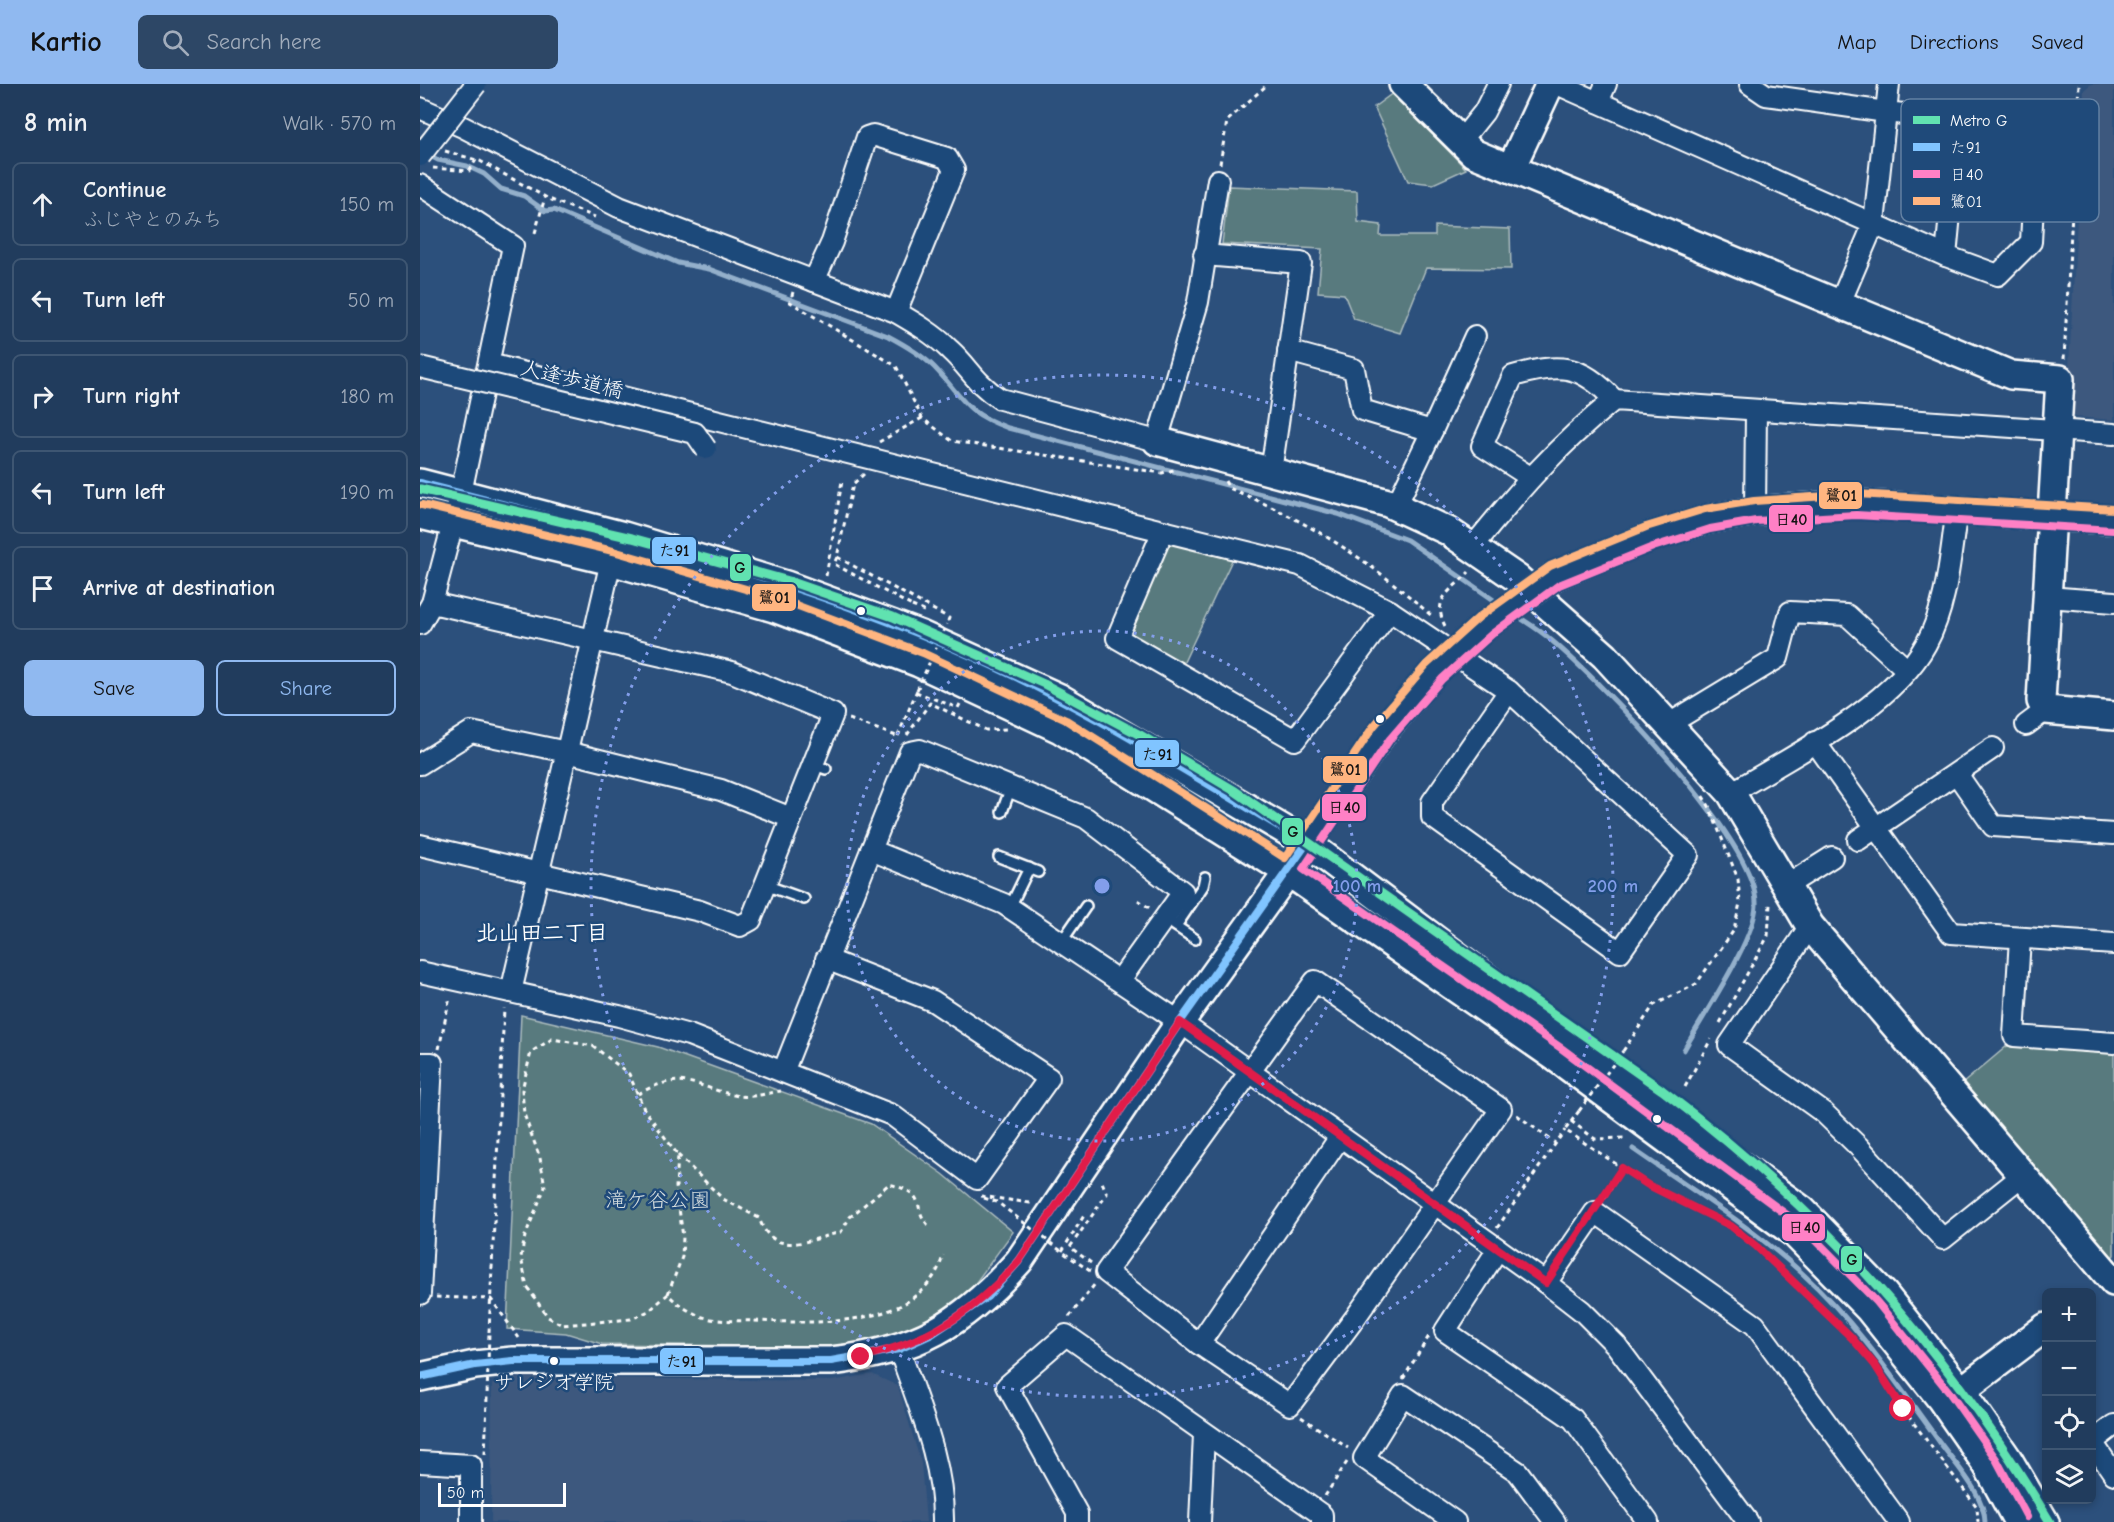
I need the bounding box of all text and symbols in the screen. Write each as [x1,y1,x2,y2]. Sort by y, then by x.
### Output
search box [138,15,558,69]
text: Kartio [30,26,102,58]
icon: search [159,26,192,59]
text: Search here [207,29,321,55]
text: Map [1837,30,1877,54]
text: Directions [1910,30,1999,54]
text: Saved [2032,30,2084,54]
legend [1901,99,2099,222]
text: 8 min [24,108,88,138]
text: Walk · 570 m [283,112,396,135]
text: Metro G [1950,112,2007,130]
text: た91 [1950,139,1981,157]
text: 日40 [1950,166,1984,184]
text: Continue [83,177,166,203]
icon: ahead [26,188,59,221]
text: 150 m [340,193,394,216]
text: 鷺01 [1950,193,1982,211]
text: ふじやとのみち [83,208,222,231]
icon: left [26,284,59,317]
text: Turn left [83,287,165,313]
text: 50 m [348,289,394,312]
street label: 人逢歩道橋 [518,355,626,403]
icon: right [26,380,59,413]
text: Turn right [83,383,180,409]
text: 180 m [340,385,394,408]
icon: left [26,476,59,509]
text: Turn left [83,479,165,505]
text: 190 m [340,481,394,504]
line badge: 鷺01 [1818,481,1863,510]
text: 鷺01 [1825,487,1857,505]
line badge: 日40 [1768,504,1814,533]
text: 日40 [1775,511,1807,529]
line badge: た91 [651,536,697,565]
text: た91 [659,542,689,560]
line badge: G [729,553,752,582]
text: G [734,559,746,577]
icon: arrive [26,572,59,605]
text: Arrive at destination [83,575,275,601]
line badge: 鷺01 [751,583,797,612]
text: 鷺01 [758,589,790,607]
unlabelled marker [855,605,867,617]
button: Save [24,660,204,716]
button: Share [216,660,396,716]
unlabelled marker [1374,713,1386,725]
line badge: た91 [1134,739,1180,768]
text: た91 [1142,746,1172,764]
line badge: 鷺01 [1322,755,1368,784]
text: 鷺01 [1329,761,1361,779]
line badge: 日40 [1321,793,1367,822]
text: 日40 [1328,799,1360,817]
line badge: G [1281,817,1304,846]
text: G [1287,823,1299,841]
centre of rings [1092,876,1112,896]
text: 100 m [1333,876,1381,897]
text: 200 m [1588,876,1638,897]
district label: 北山田二丁目 [476,920,608,946]
unlabelled marker [1651,1113,1663,1125]
park label: 滝ケ谷公園 [606,1188,711,1212]
line badge: 日40 [1781,1213,1826,1242]
text: 日40 [1788,1219,1820,1237]
line badge: G [1840,1245,1863,1273]
text: G [1846,1251,1858,1269]
map controls [2042,1288,2096,1504]
button: + [2042,1288,2096,1342]
button: − [2042,1342,2096,1396]
route end [847,1343,873,1369]
line badge: た91 [659,1347,704,1375]
text: た91 [666,1353,696,1371]
marker: サレジオ学院 [548,1355,560,1367]
place label: サレジオ学院 [494,1371,614,1394]
route start [1889,1395,1915,1421]
button: locate [2042,1396,2096,1450]
button: layers [2042,1450,2096,1504]
scale bar [438,1480,566,1508]
text: 50 m [447,1484,484,1502]

